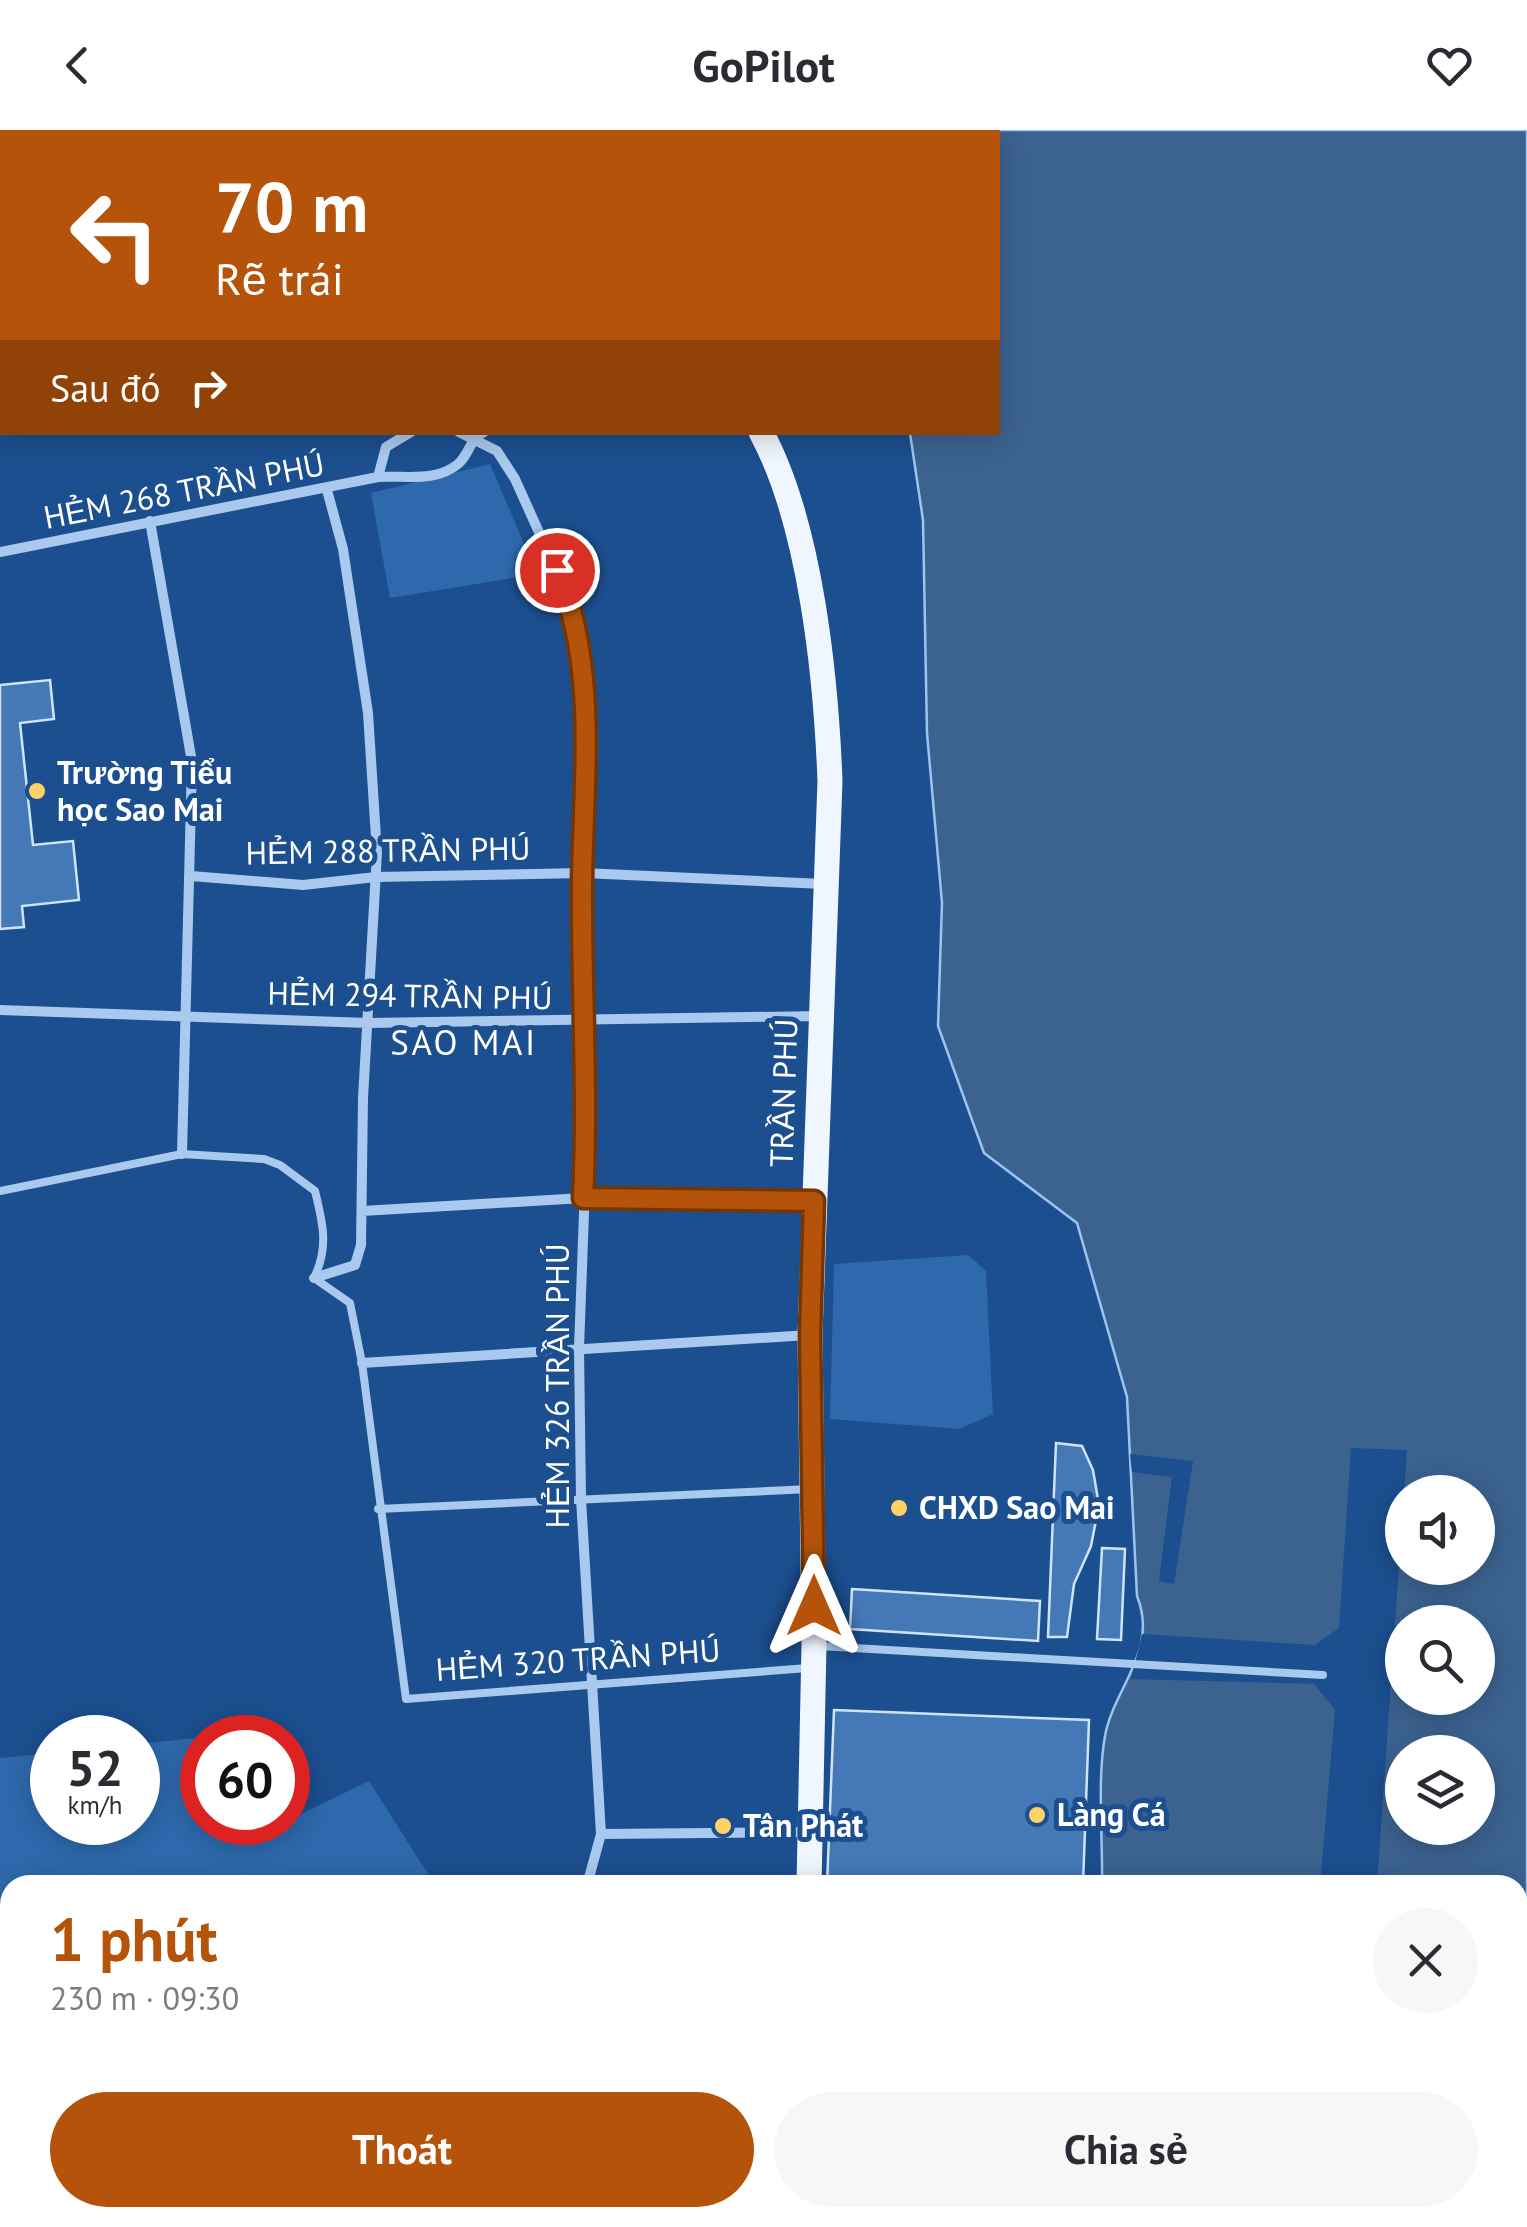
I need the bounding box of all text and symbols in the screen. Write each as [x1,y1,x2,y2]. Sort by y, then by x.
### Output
text: GoPilot [692,36,835,94]
icon: back [50,38,105,93]
icon: heart [1422,38,1477,93]
text: 70 m [215,161,368,251]
icon: left [50,170,180,300]
text: Rẽ trái [215,249,344,307]
icon: right [181,360,236,415]
text: Sau đó [50,363,161,412]
street label: HẺM 268 TRẦN PHÚ [40,442,328,538]
pin [515,528,600,613]
icon: arrive [530,543,585,598]
place label: Trường Tiểu học Sao Mai [57,751,232,830]
marker: Trường Tiểu học Sao Mai [26,780,48,802]
street label: HẺM 288 TRẦN PHÚ [245,827,531,873]
street label: HẺM 294 TRẦN PHÚ [267,972,553,1018]
street label: TRẦN PHÚ [759,1018,807,1168]
district label: SAO MAI [390,1019,538,1065]
street label: HẺM 326 TRẦN PHÚ [536,1243,578,1529]
map controls [1385,1475,1495,1845]
button: sound [1385,1475,1495,1585]
place label: CHXD Sao Mai [919,1486,1115,1528]
marker: CHXD Sao Mai [888,1497,910,1519]
position arrow [762,1554,866,1658]
button: search [1385,1605,1495,1715]
street label: HẺM 320 TRẦN PHÚ [434,1628,722,1690]
speed limit sign: 60 [180,1715,310,1845]
text: 52 [67,1735,123,1800]
button: layers [1385,1735,1495,1845]
text: km/h [68,1789,122,1821]
place label: Làng Cá [1057,1793,1166,1835]
place label: Tân Phát [743,1804,864,1846]
marker: Làng Cá [1026,1804,1048,1826]
marker: Tân Phát [712,1815,734,1837]
text: 1 phút [50,1900,218,1978]
button: close [1373,1908,1478,2013]
text: 230 m · 09:30 [50,1977,239,2019]
button: Thoát [50,2092,754,2207]
button: Chia sẻ [774,2092,1478,2207]

